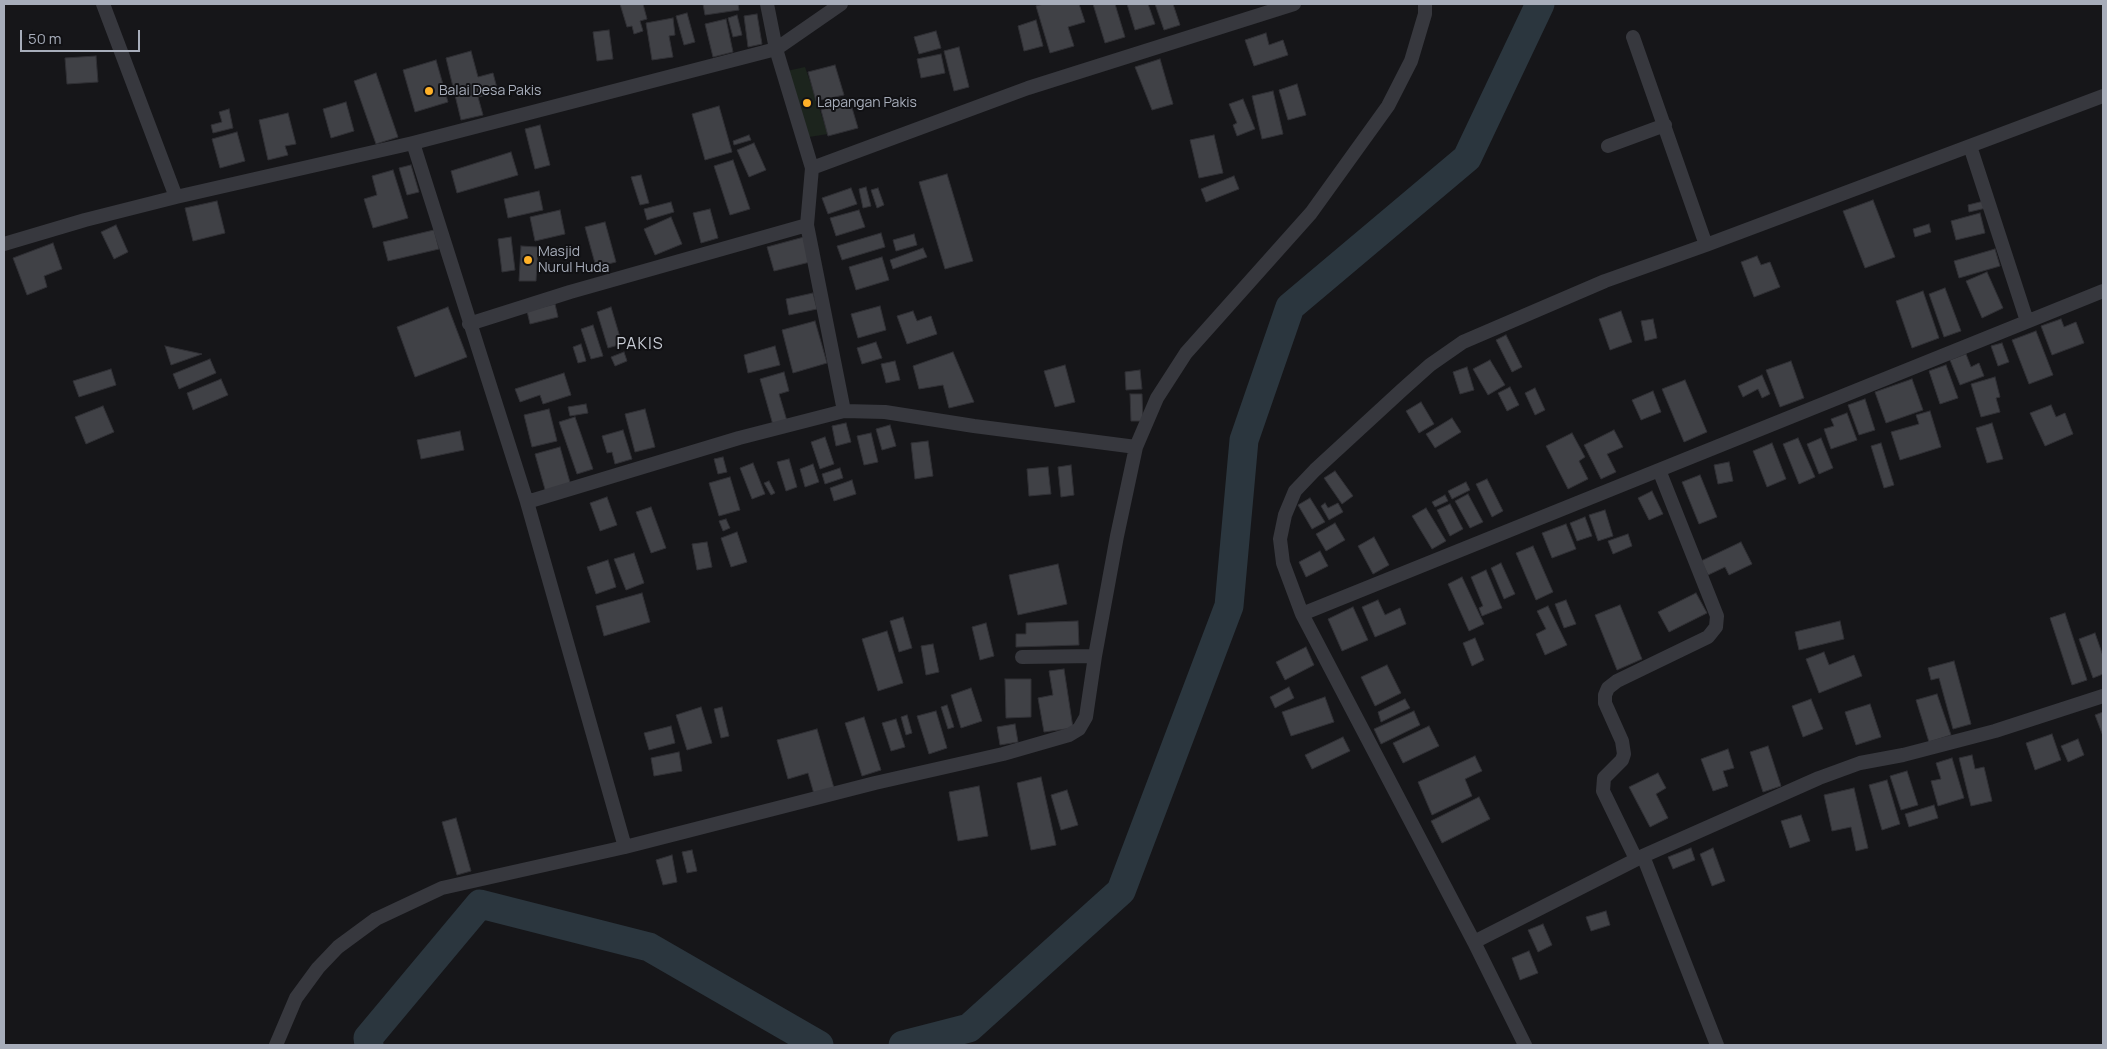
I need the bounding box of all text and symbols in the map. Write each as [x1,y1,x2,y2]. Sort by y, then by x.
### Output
scale bar [22,20,142,52]
text: 50 m [28,28,62,49]
place label: Balai Desa Pakis [439,83,541,99]
marker: Balai Desa Pakis [423,85,435,97]
place label: Lapangan Pakis [817,95,917,111]
marker: Lapangan Pakis [801,97,813,109]
place label: Masjid Nurul Huda [538,244,609,276]
marker: Masjid Nurul Huda [522,254,534,266]
district label: PAKIS [616,335,664,355]

